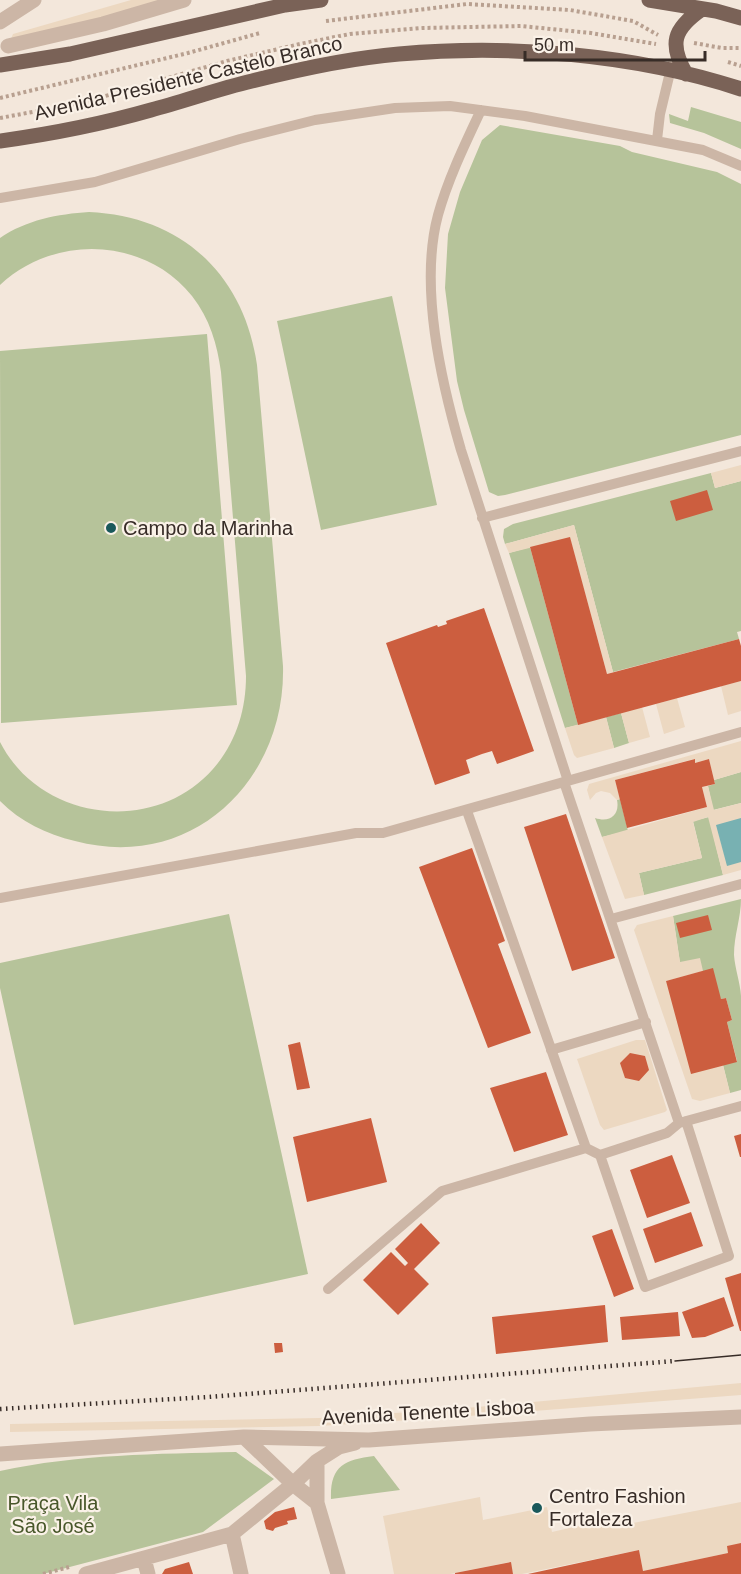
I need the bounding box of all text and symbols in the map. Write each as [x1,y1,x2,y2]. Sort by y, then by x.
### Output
scale bar [525,24,705,62]
street label: Avenida Presidente Castelo Branco [32,32,344,124]
text: 50 m [534,35,574,55]
place label: Campo da Marinha [123,517,294,539]
marker: Campo da Marinha [104,521,118,535]
street label: Avenida Tenente Lisboa [321,1395,536,1429]
place label: Centro Fashion Fortaleza [549,1485,686,1530]
park label: Praça Vila São José [8,1492,99,1537]
marker: Centro Fashion Fortaleza [530,1501,544,1515]

